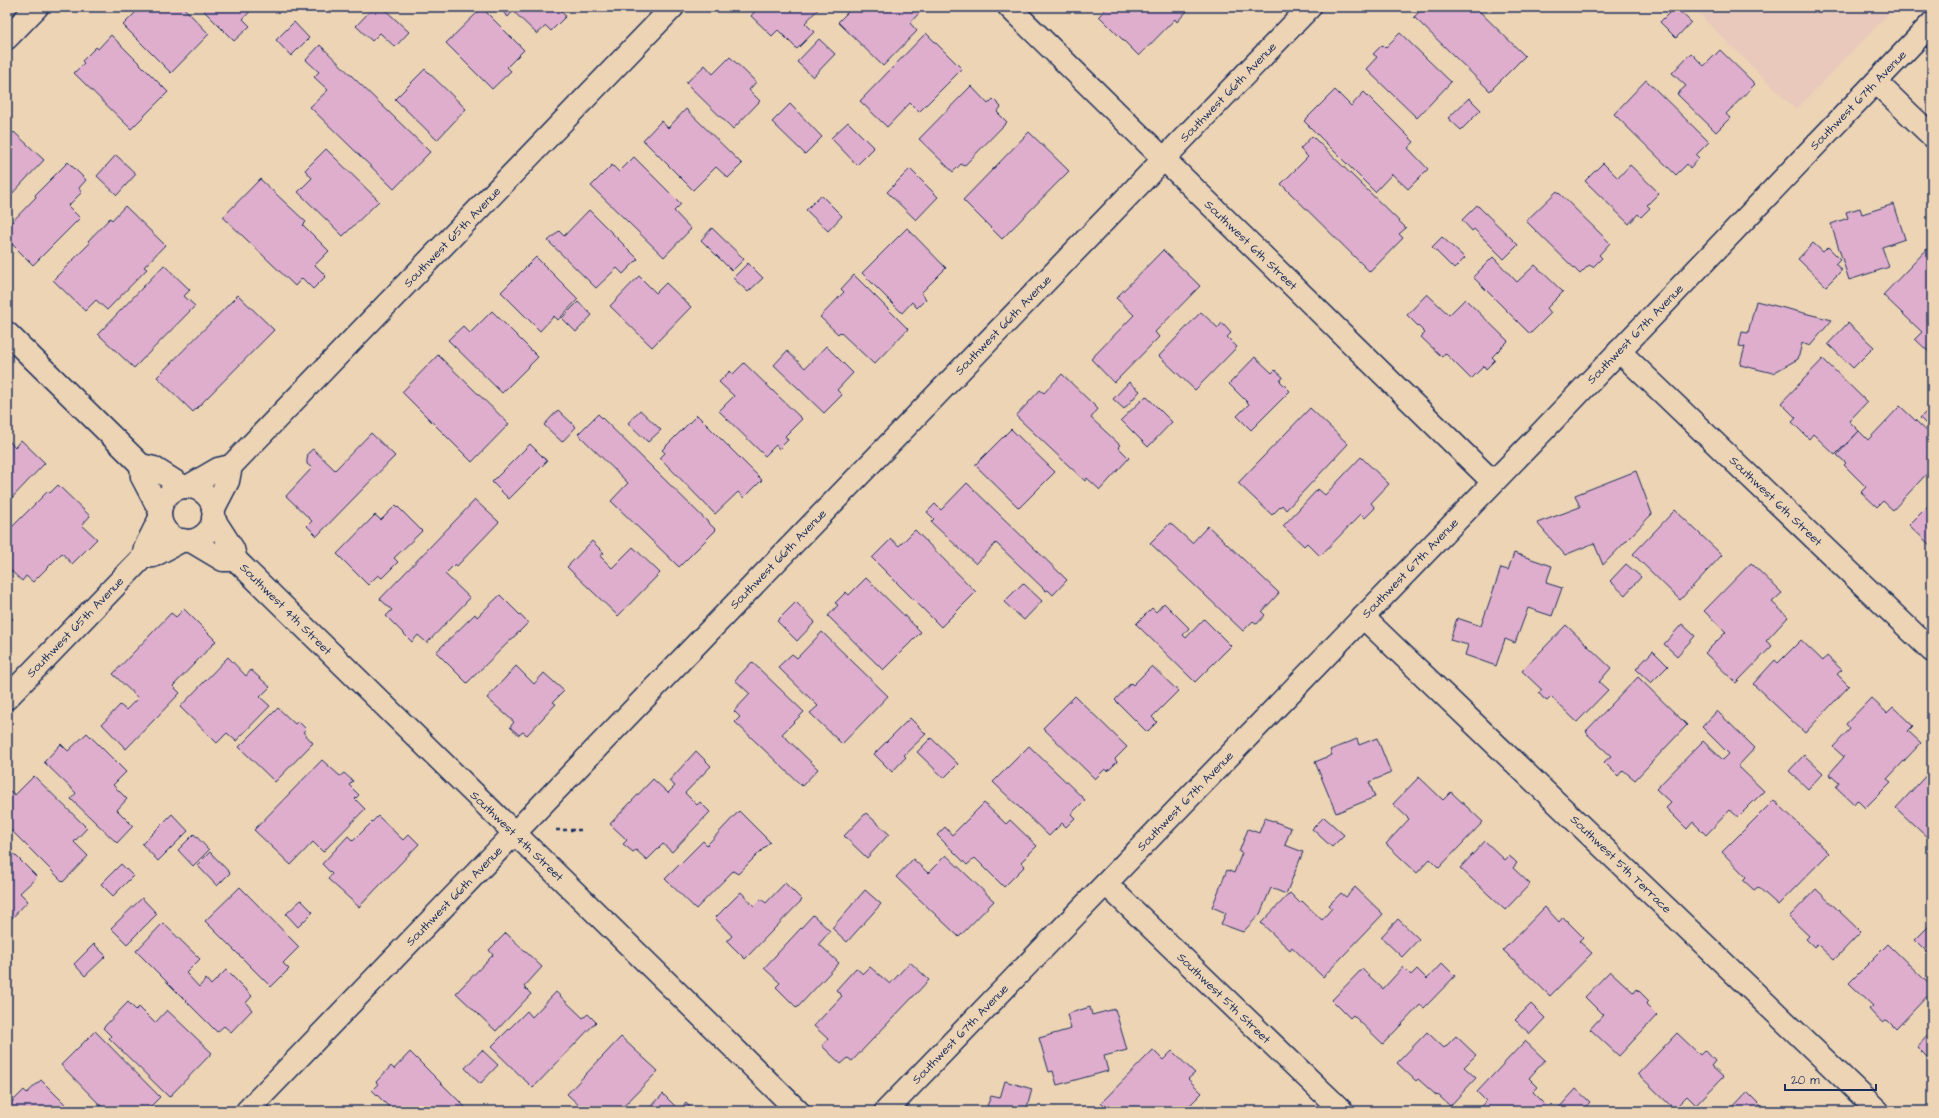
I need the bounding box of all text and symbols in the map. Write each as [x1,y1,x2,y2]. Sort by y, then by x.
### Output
street label: Southwest 66th Avenue [1176,38,1281,146]
street label: Southwest 67th Avenue [1806,46,1911,154]
street label: Southwest 65th Avenue [400,183,505,291]
street label: Southwest 6th Street [1200,196,1301,294]
street label: Southwest 66th Avenue [951,271,1056,379]
street label: Southwest 67th Avenue [1583,280,1688,388]
street label: Southwest 6th Street [1725,452,1826,550]
street label: Southwest 66th Avenue [726,505,831,613]
street label: Southwest 67th Avenue [1358,514,1463,622]
street label: Southwest 4th Street [236,559,336,659]
street label: Southwest 65th Avenue [23,573,128,681]
street label: Southwest 67th Avenue [1133,747,1238,855]
street label: Southwest 4th Street [466,787,567,886]
street label: Southwest 5th Terrace [1566,811,1675,918]
street label: Southwest 66th Avenue [402,842,507,950]
street label: Southwest 5th Street [1173,949,1274,1048]
street label: Southwest 67th Avenue [908,980,1013,1088]
scale bar [1785,1066,1876,1092]
text: 20 m [1791,1072,1820,1089]

